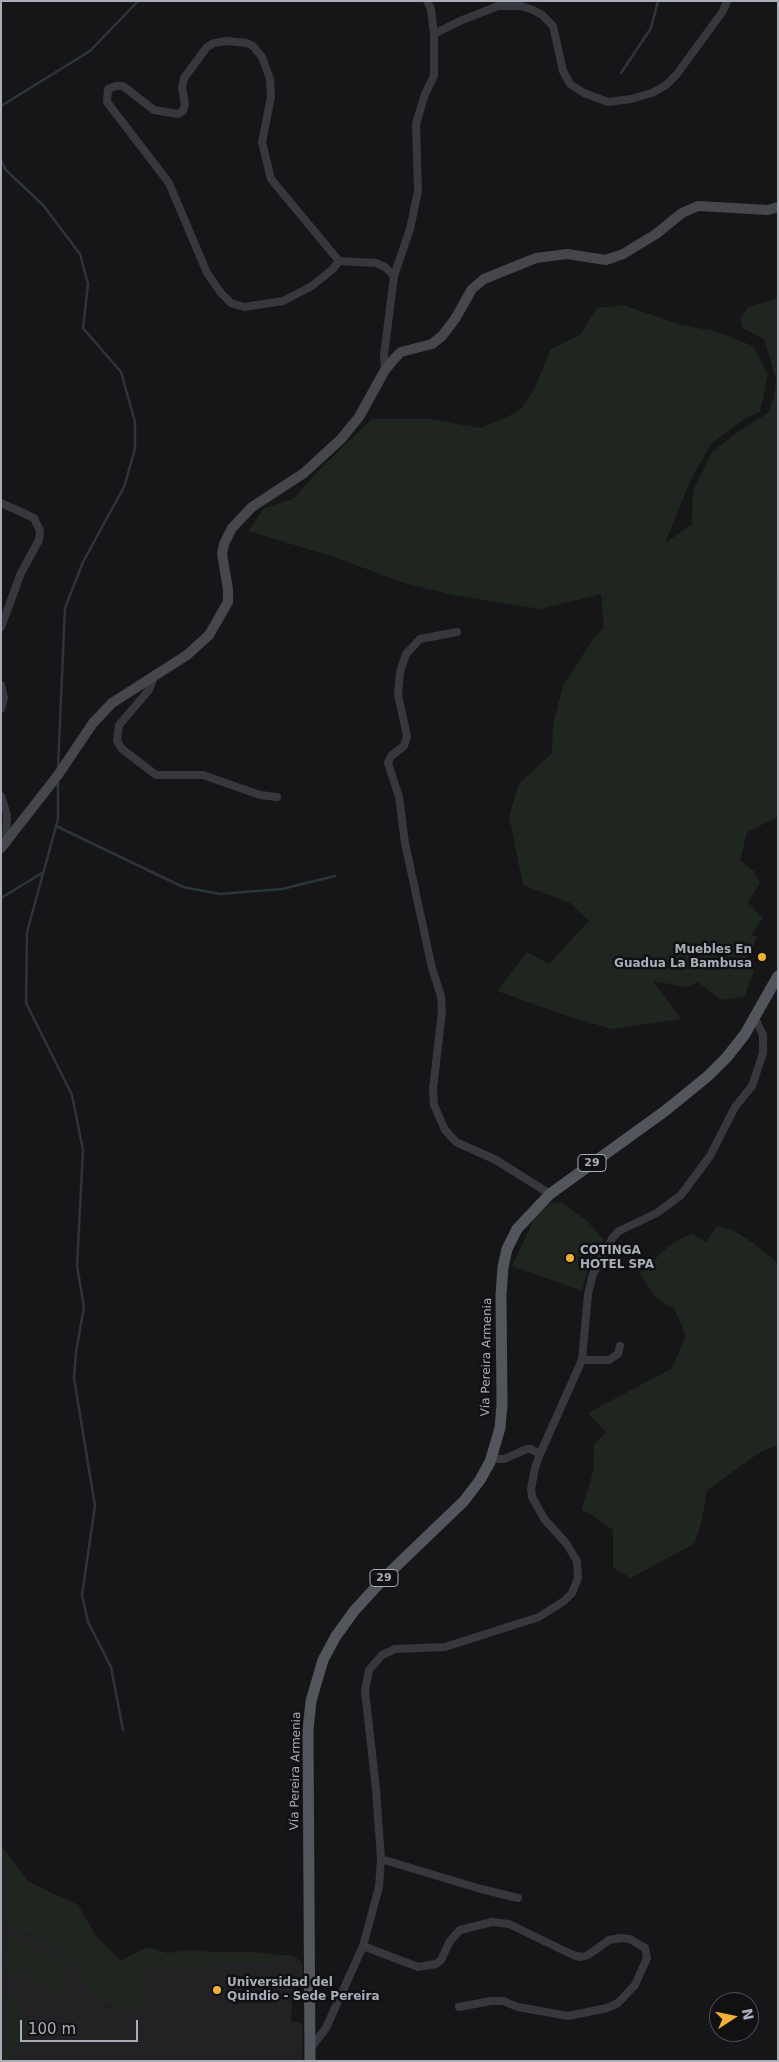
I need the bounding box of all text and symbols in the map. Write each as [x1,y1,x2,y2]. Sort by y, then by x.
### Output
place label: Muebles En Guadua La Bambusa [614,943,752,971]
marker: Muebles En Guadua La Bambusa [756,951,768,963]
road number: 29 [578,1154,606,1172]
place label: COTINGA HOTEL SPA [580,1244,654,1272]
marker: COTINGA HOTEL SPA [564,1252,576,1264]
street label: Vía Pereira Armenia [479,1298,495,1416]
road number: 29 [370,1570,398,1586]
street label: Vía Pereira Armenia [288,1712,304,1830]
place label: Universidad del Quindio - Sede Pereira [227,1976,379,2004]
marker: Universidad del Quindio - Sede Pereira [211,1984,223,1996]
north arrow [709,1992,759,2042]
text: N [739,2007,757,2022]
scale bar [22,2010,140,2042]
text: 100 m [28,2020,76,2038]

